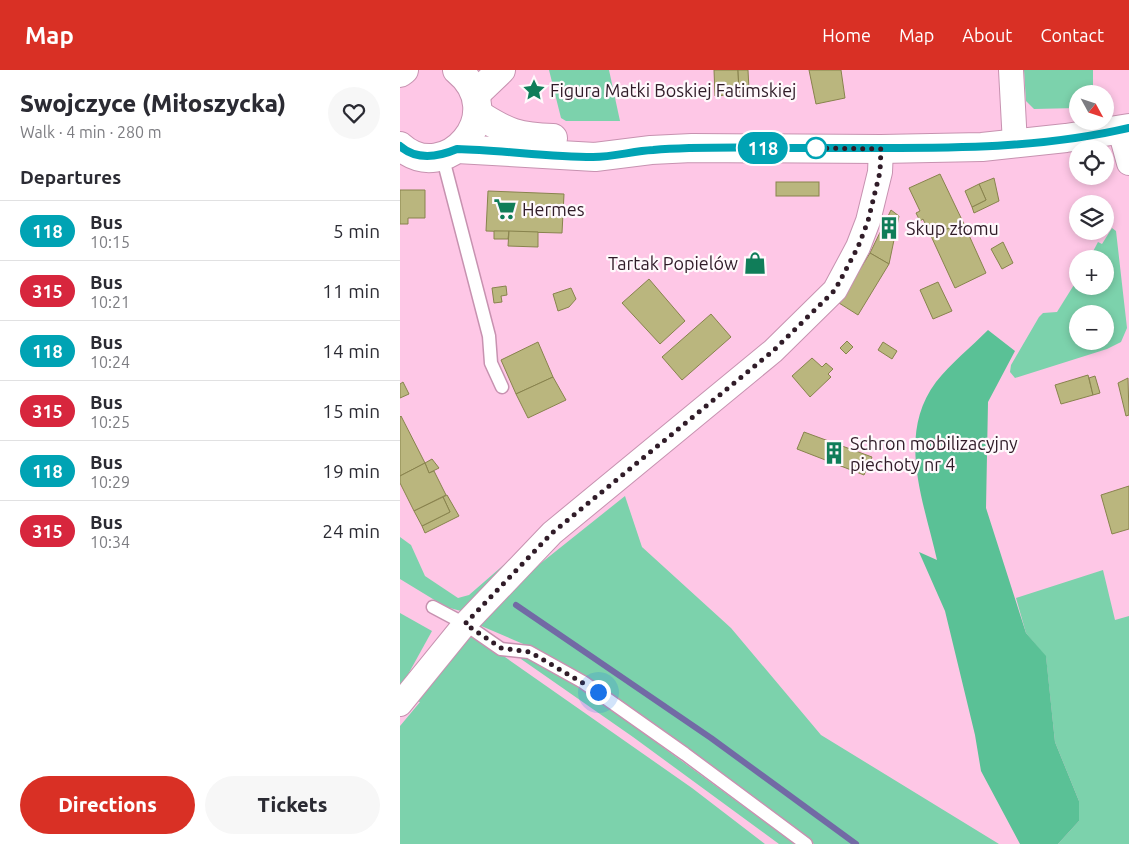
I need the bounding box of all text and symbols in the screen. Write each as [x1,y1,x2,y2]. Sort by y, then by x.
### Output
text: Map [25,22,74,49]
text: Home [822,25,871,45]
text: Map [899,25,934,45]
text: About [962,25,1012,45]
text: Contact [1040,25,1104,45]
place icon: Figura Matki Boskiej Fatimskiej [521,77,547,103]
place label: Figura Matki Boskiej Fatimskiej [550,80,796,100]
north arrow [1069,85,1114,130]
map controls [1069,85,1114,350]
button: heart [328,87,380,139]
text: Swojczyce (Miłoszycka) [20,90,286,117]
text: Walk · 4 min · 280 m [20,123,162,141]
line badge: 118 [734,132,792,164]
unlabelled marker [805,137,827,159]
text: 118 [748,138,778,158]
button: locate [1069,140,1114,185]
text: Departures [20,166,121,188]
button: layers [1069,195,1114,240]
supermarket icon: Hermes [492,196,518,222]
place label: Hermes [522,199,585,219]
text: Bus [90,211,123,233]
building icon: Skup złomu [876,215,902,241]
place label: Skup złomu [906,218,999,238]
text: 5 min [333,220,380,242]
text: 118 [32,221,63,241]
text: 10:15 [90,233,130,251]
shop icon: Tartak Popielów [742,250,768,276]
button: + [1069,250,1114,295]
place label: Tartak Popielów [608,253,738,273]
text: Bus [90,271,123,293]
text: 11 min [322,280,380,302]
text: 315 [32,281,63,301]
text: 10:21 [90,293,130,311]
button: − [1069,305,1114,350]
text: Bus [90,331,123,353]
text: 14 min [322,340,380,362]
text: 118 [32,341,63,361]
text: 10:24 [90,353,130,371]
text: Bus [90,391,123,413]
text: 15 min [322,400,380,422]
text: 315 [32,401,63,421]
text: 10:25 [90,413,130,431]
place label: Schron mobilizacyjny piechoty nr 4 [850,433,1018,474]
building icon: Schron mobilizacyjny piechoty nr 4 [821,440,847,466]
text: Bus [90,451,123,473]
text: 19 min [322,460,380,482]
text: 118 [32,461,63,481]
text: 10:29 [90,473,130,491]
text: Bus [90,511,123,533]
text: 24 min [322,520,380,542]
text: 315 [32,521,63,541]
text: 10:34 [90,533,130,551]
your location [586,680,611,705]
button: Directions [20,776,195,834]
button: Tickets [205,776,380,834]

